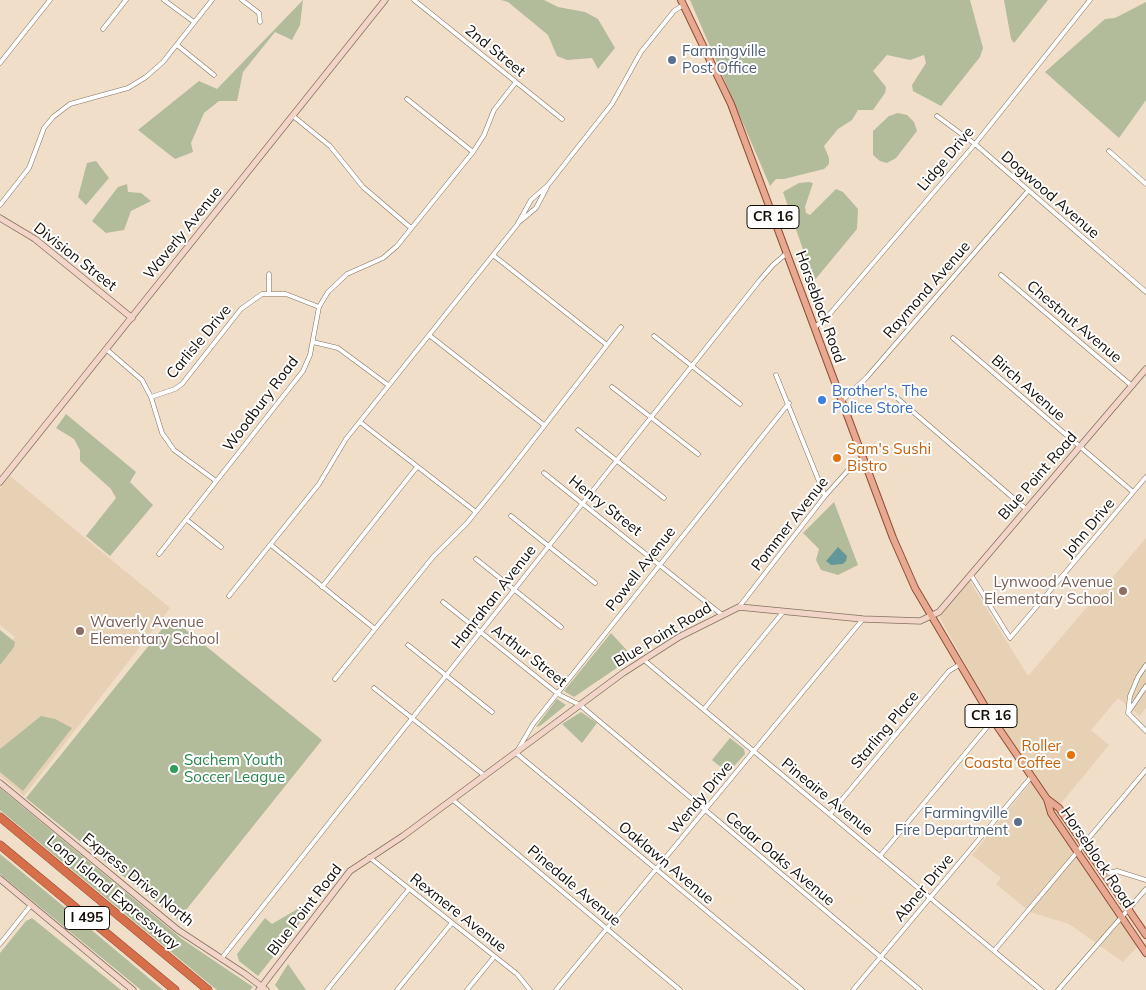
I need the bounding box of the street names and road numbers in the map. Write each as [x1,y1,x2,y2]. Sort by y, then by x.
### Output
street label: 2nd Street [461,21,529,81]
street label: Lidge Drive [914,123,978,195]
street label: Dogwood Avenue [997,148,1103,242]
street label: Waverly Avenue [140,183,226,283]
road number: CR 16 [747,206,799,228]
street label: Division Street [30,219,120,295]
street label: Raymond Avenue [880,238,974,342]
street label: Horseblock Road [791,248,849,366]
street label: Chestnut Avenue [1023,277,1125,367]
street label: Carlisle Drive [163,301,235,383]
street label: Birch Avenue [988,351,1068,425]
street label: Woodbury Road [219,353,303,455]
street label: Blue Point Road [995,428,1081,524]
street label: Henry Street [565,472,645,540]
street label: Pommer Avenue [748,474,832,574]
street label: John Drive [1059,495,1119,561]
street label: Powell Avenue [602,523,680,615]
street label: Hanrahan Avenue [448,542,540,652]
street label: Blue Point Road [611,599,715,671]
street label: Arthur Street [488,621,570,691]
street label: Starling Place [847,688,923,772]
road number: CR 16 [965,704,1017,728]
street label: Pineaire Avenue [778,755,876,839]
street label: Wendy Drive [665,758,737,838]
street label: Horseblock Road [1057,804,1137,912]
street label: Cedar Oaks Avenue [722,808,838,910]
street label: Oaklawn Avenue [615,818,717,908]
street label: Express Drive North [79,830,197,930]
street label: Long Island Expressway [43,832,183,954]
street label: Pinedale Avenue [524,842,624,930]
street label: Abner Drive [891,851,957,925]
street label: Blue Point Road [264,861,346,959]
street label: Rexmere Avenue [406,870,510,956]
road number: I 495 [64,906,110,930]

